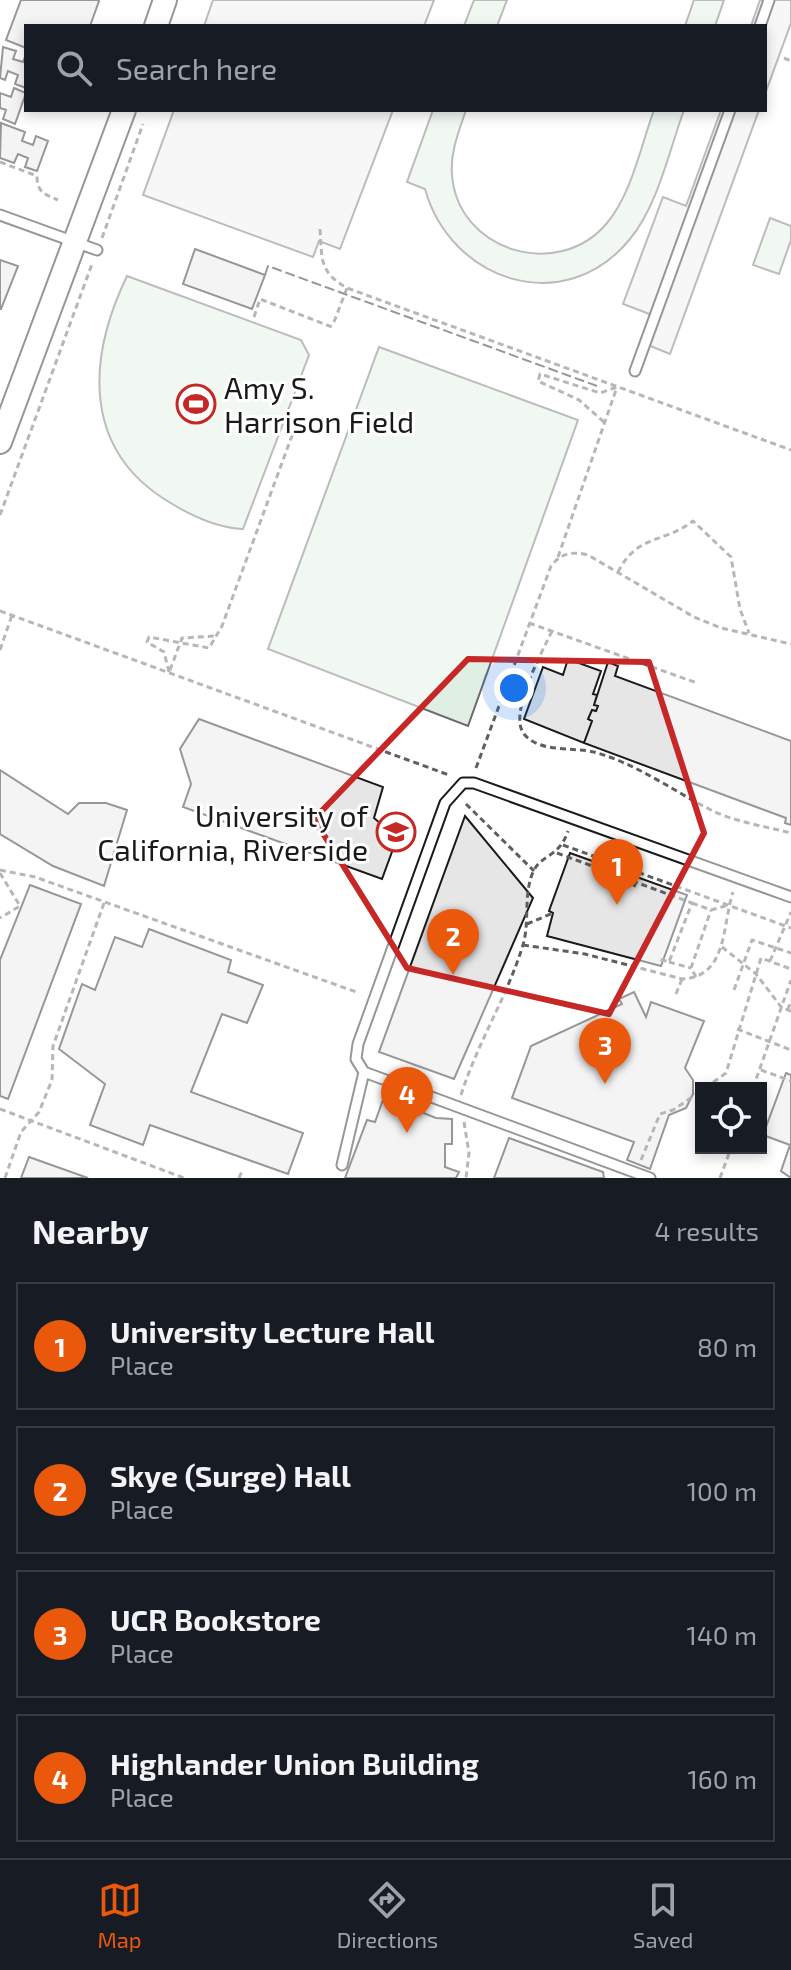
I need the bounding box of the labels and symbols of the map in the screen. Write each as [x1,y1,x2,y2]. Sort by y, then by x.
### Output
place label: Amy S. Harrison Field [224,369,414,439]
sports icon: Amy S. Harrison Field [175,383,217,425]
your location [494,668,534,708]
place label: University of California, Riverside [97,797,369,867]
school or university icon: University of California, Riverside [375,811,417,853]
pin: 1 [591,839,643,905]
pin: 2 [427,909,479,975]
pin: 3 [579,1018,631,1084]
pin: 4 [381,1067,433,1133]

